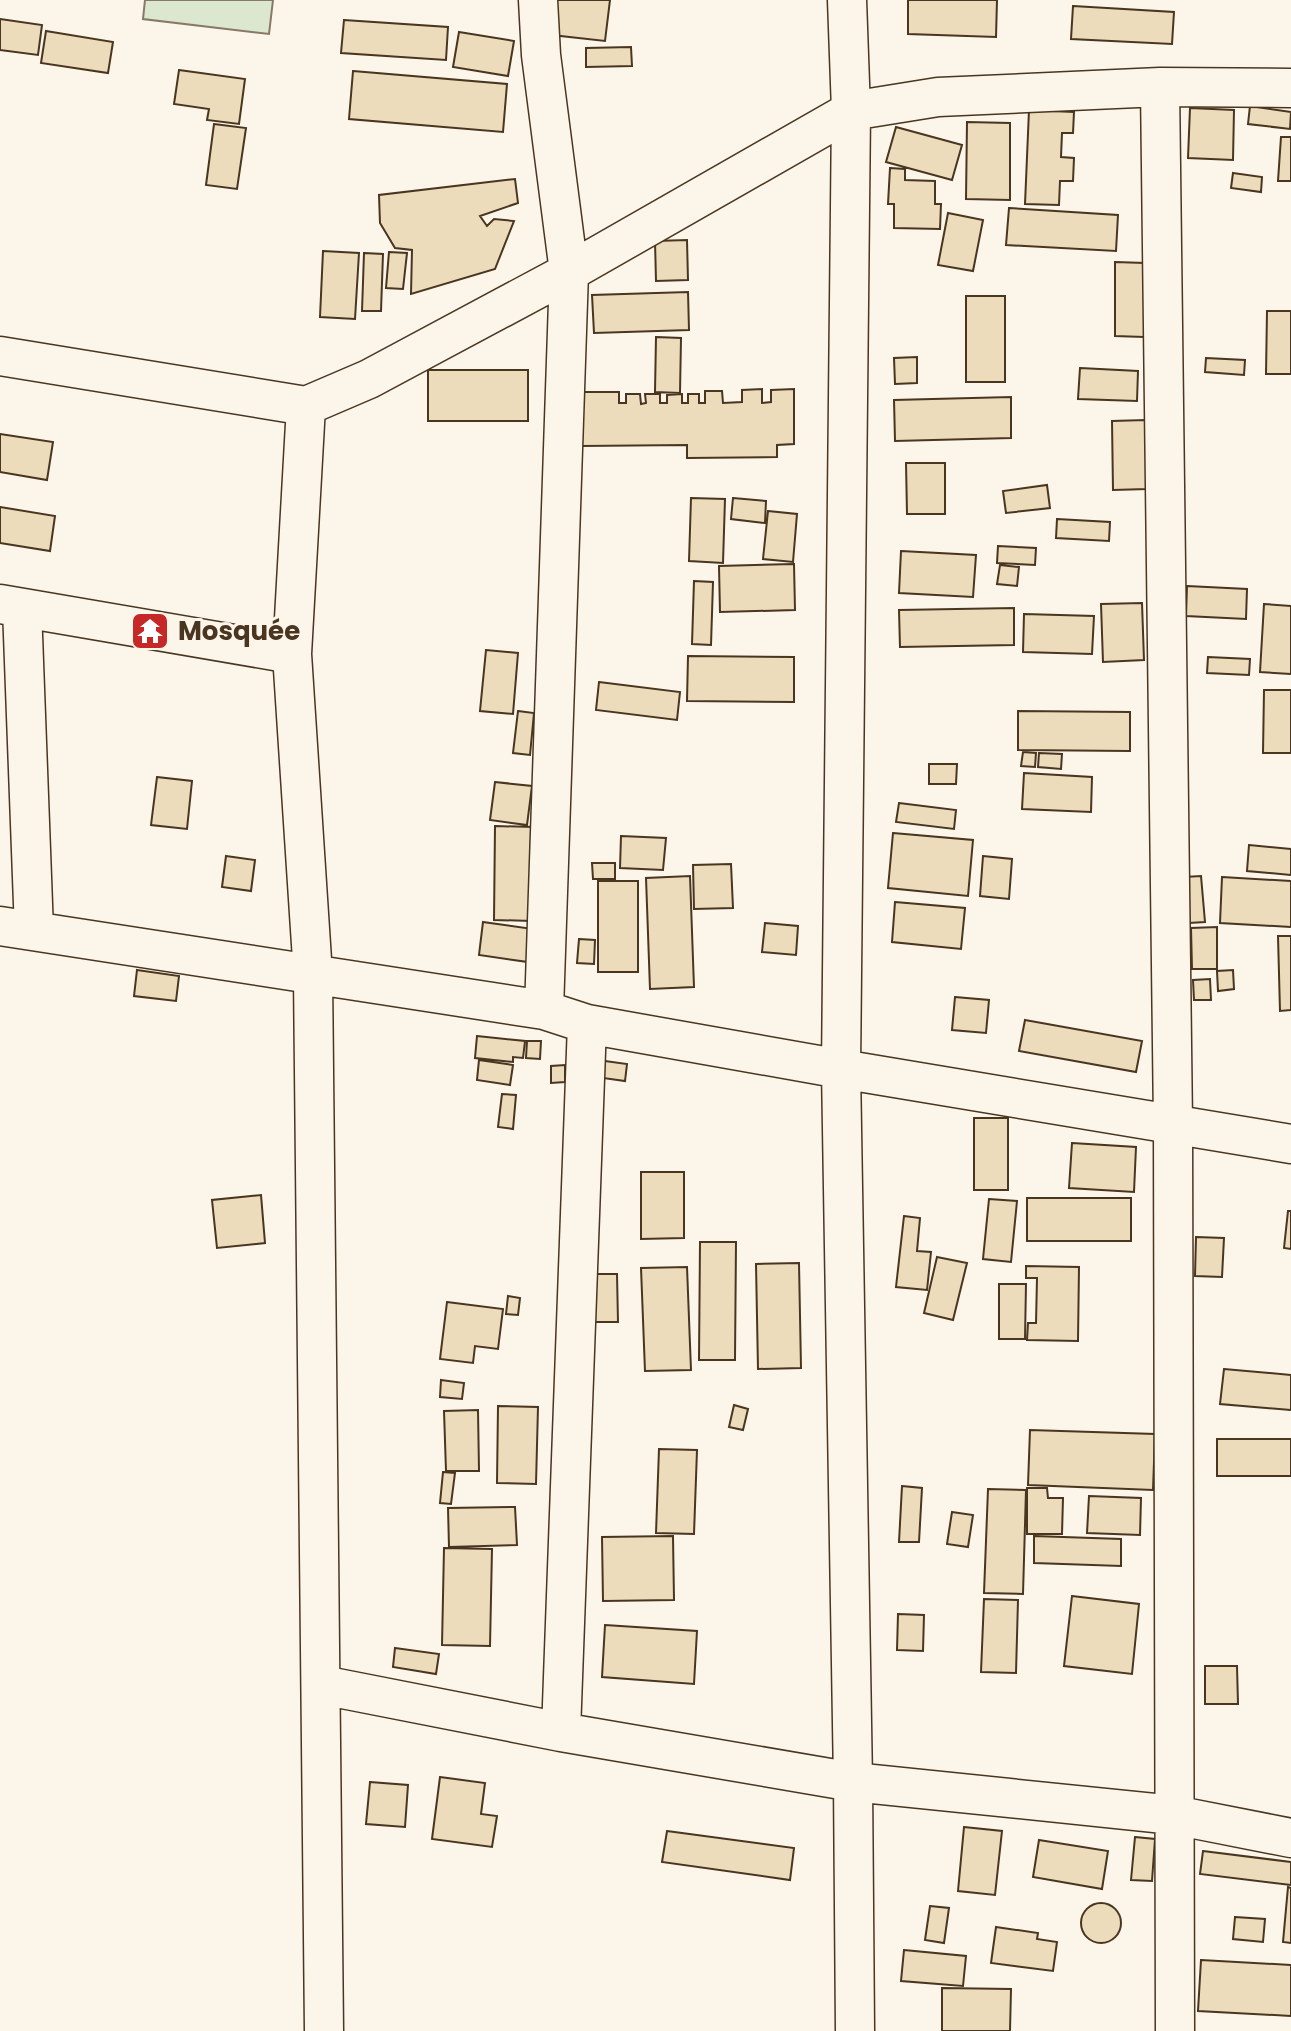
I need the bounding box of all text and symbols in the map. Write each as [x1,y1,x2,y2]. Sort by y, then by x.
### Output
temple icon: Mosquée [129,610,171,652]
place label: Mosquée [178,613,300,649]

